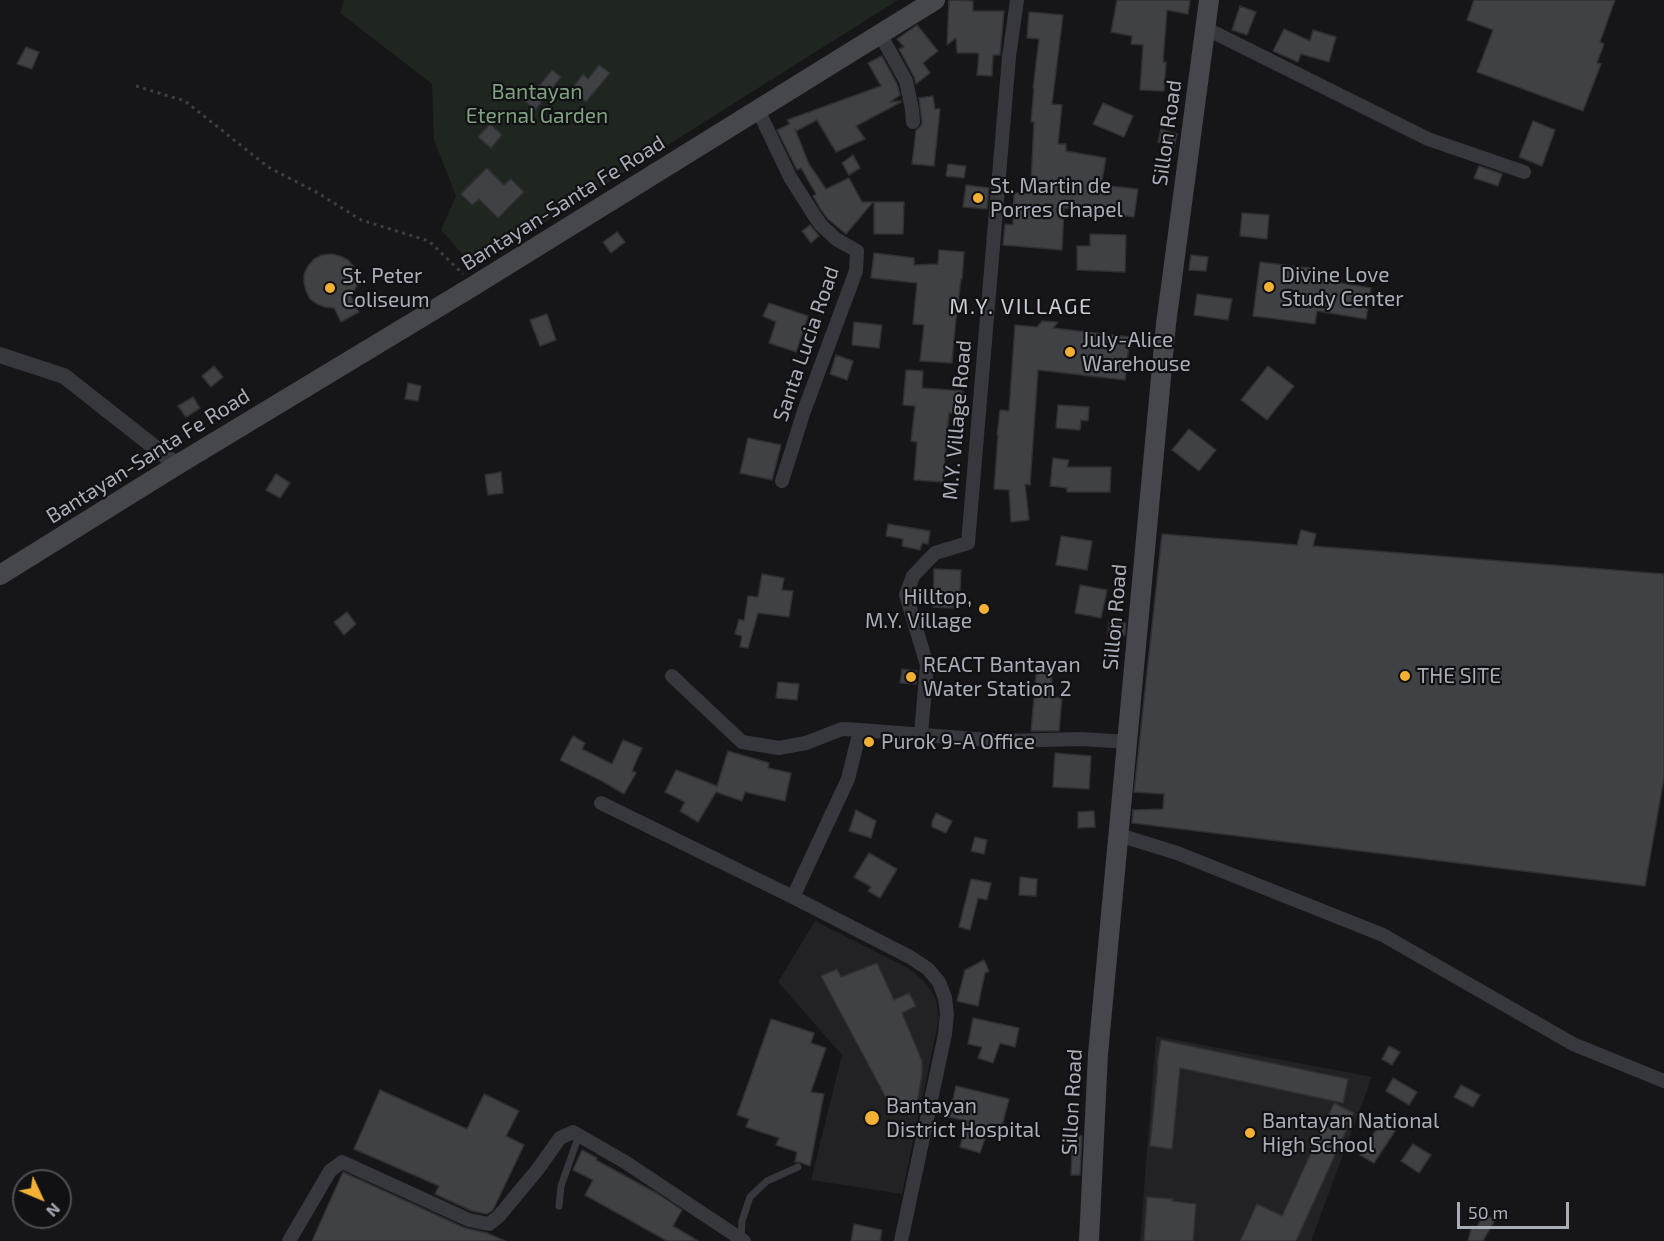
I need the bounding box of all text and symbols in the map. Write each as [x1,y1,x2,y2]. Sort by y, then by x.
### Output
street label: Sillon Road [1147,78,1187,188]
park label: Bantayan Eternal Garden [466,79,608,129]
street label: Bantayan-Santa Fe Road [457,130,669,276]
place label: St. Martin de Porres Chapel [990,173,1123,223]
marker: St. Martin de Porres Chapel [971,191,985,205]
place label: Divine Love Study Center [1281,262,1404,312]
place label: St. Peter Coliseum [342,263,430,313]
street label: Santa Lucia Road [768,263,844,425]
marker: Divine Love Study Center [1262,280,1276,294]
marker: St. Peter Coliseum [323,281,337,295]
district label: M.Y. VILLAGE [949,294,1093,320]
place label: July-Alice Warehouse [1082,327,1191,377]
street label: M.Y. Village Road [937,339,977,501]
marker: July-Alice Warehouse [1063,345,1077,359]
street label: Bantayan-Santa Fe Road [42,383,254,529]
street label: Sillon Road [1098,563,1132,671]
place label: Hilltop, M.Y. Village [865,584,972,634]
marker: Hilltop, M.Y. Village [977,602,991,616]
place label: REACT Bantayan Water Station 2 [923,652,1081,702]
place label: THE SITE [1417,663,1501,689]
marker: THE SITE [1398,669,1412,683]
marker: REACT Bantayan Water Station 2 [904,670,918,684]
place label: Purok 9-A Office [881,729,1035,755]
marker: Purok 9-A Office [862,735,876,749]
street label: Sillon Road [1057,1048,1087,1156]
place label: Bantayan District Hospital [886,1093,1040,1143]
place label: Bantayan National High School [1262,1108,1439,1158]
marker: Bantayan District Hospital [863,1109,881,1127]
marker: Bantayan National High School [1243,1126,1257,1140]
north arrow [12,1169,72,1229]
scale bar [1460,1190,1572,1228]
text: N [43,1200,65,1221]
text: 50 m [1468,1201,1508,1223]

